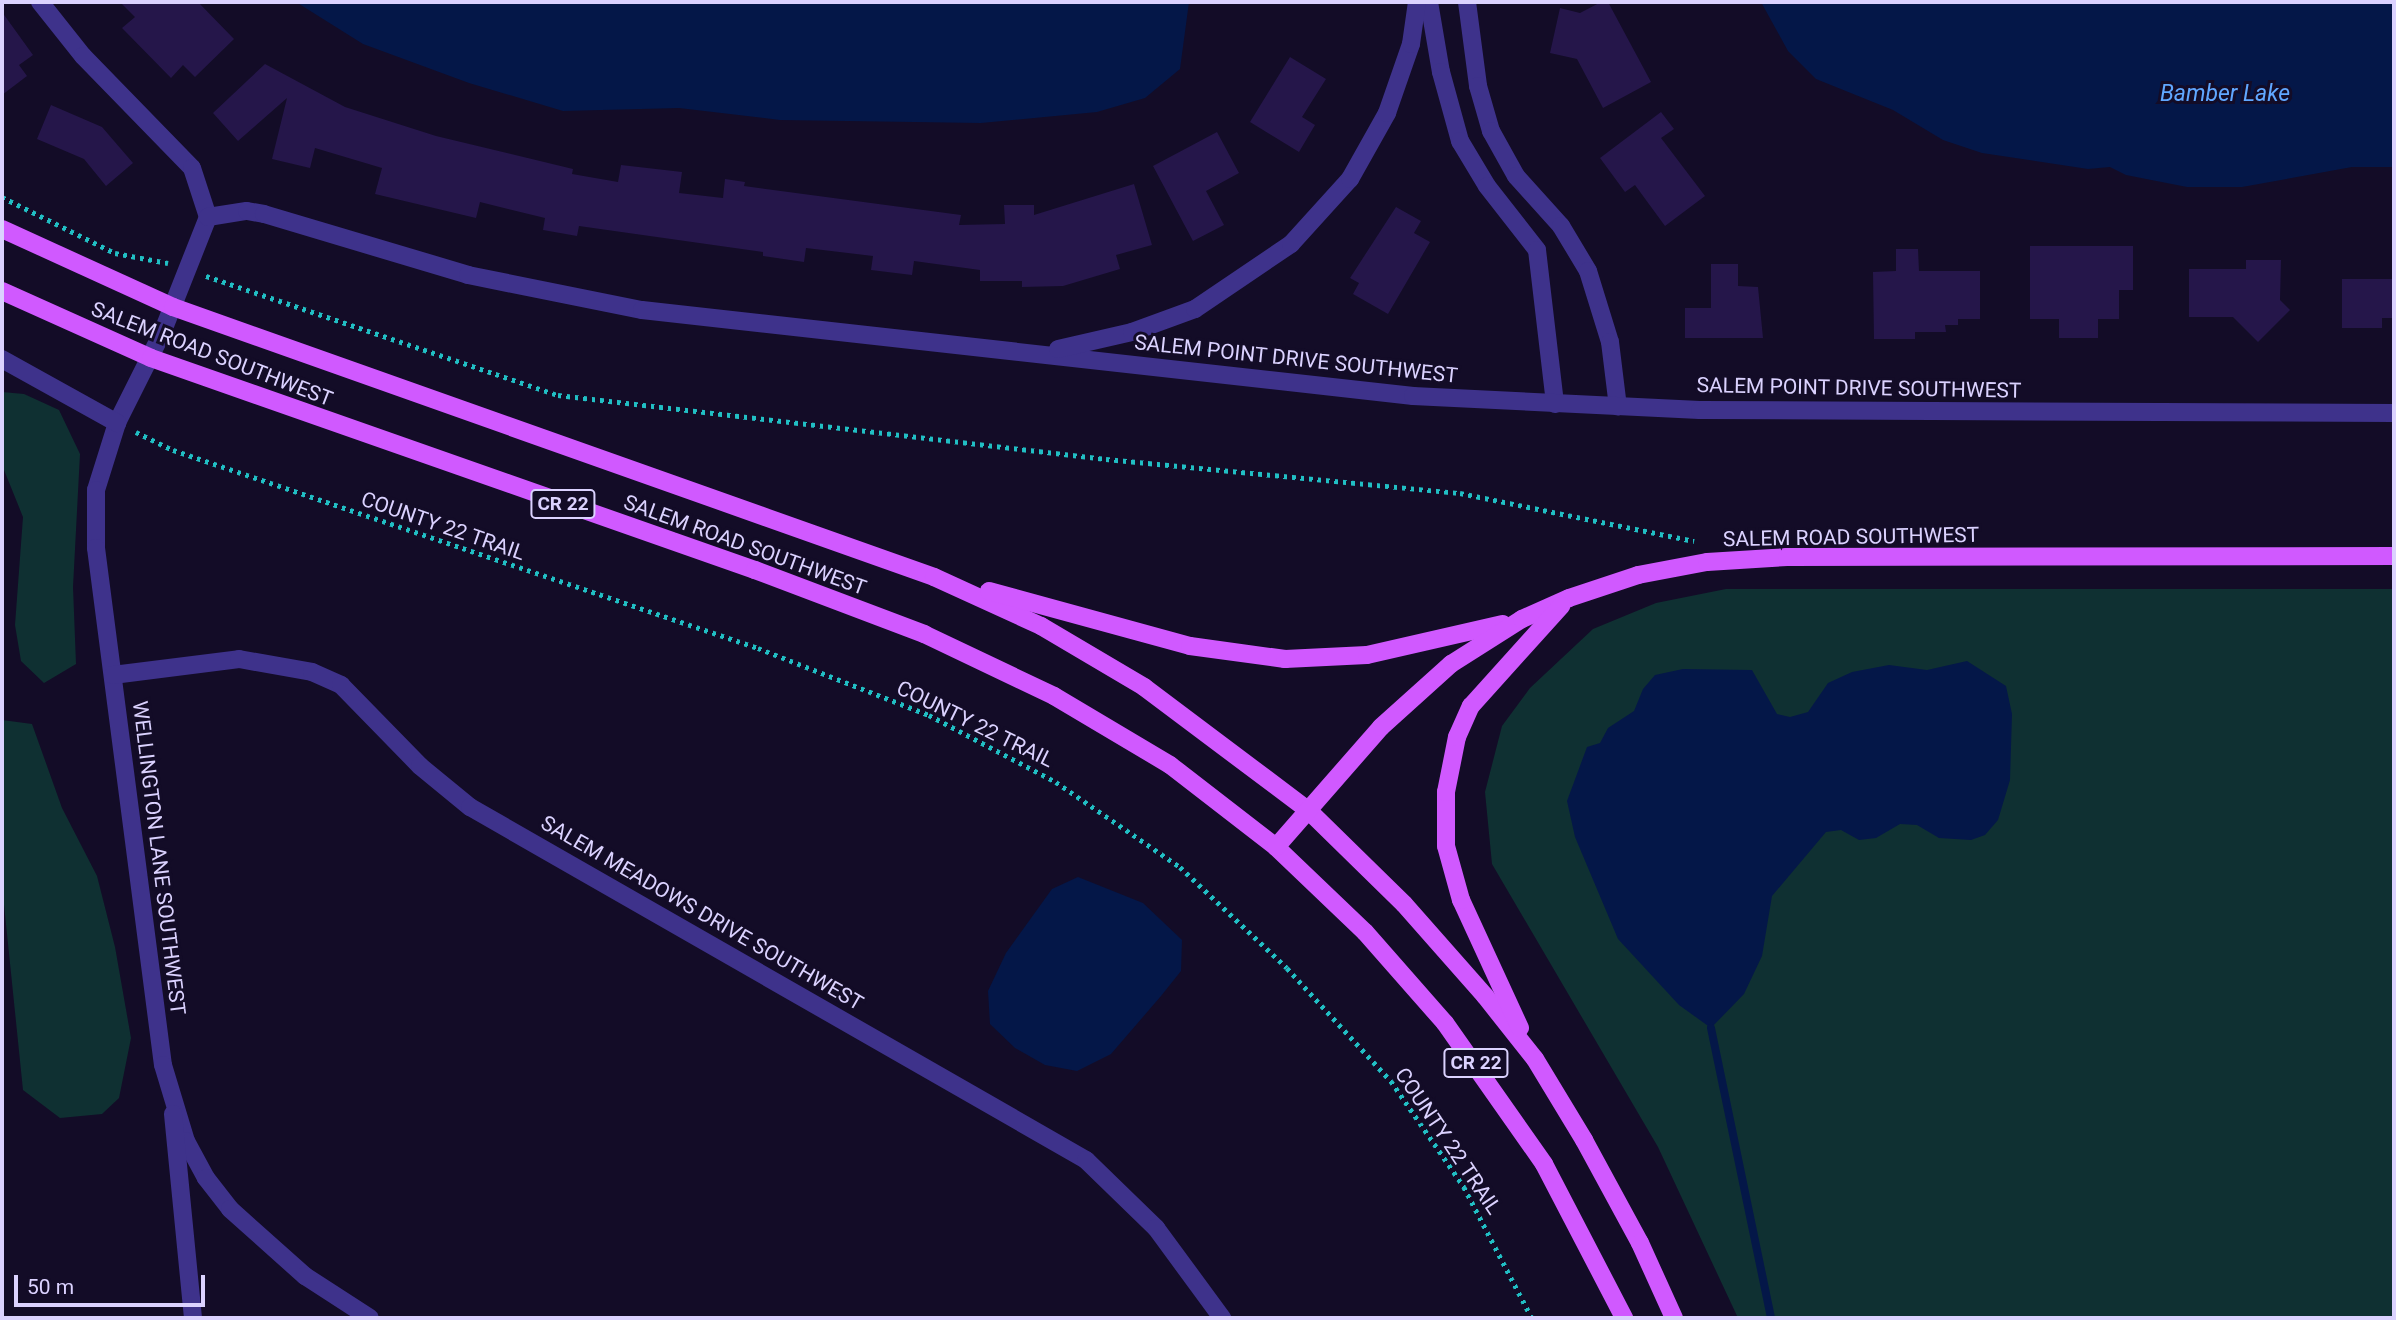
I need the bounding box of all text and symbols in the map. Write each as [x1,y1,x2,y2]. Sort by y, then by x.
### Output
water label: Bamber Lake [2160,80,2290,108]
street label: SALEM ROAD SOUTHWEST [88,296,336,412]
street label: SALEM POINT DRIVE SOUTHWEST [1133,329,1459,389]
street label: SALEM POINT DRIVE SOUTHWEST [1696,373,2022,403]
street label: COUNTY 22 TRAIL [358,486,528,566]
road number: CR 22 [530,489,596,520]
street label: SALEM ROAD SOUTHWEST [620,489,870,601]
street label: SALEM ROAD SOUTHWEST [1723,522,1979,552]
street label: COUNTY 22 TRAIL [892,675,1058,773]
street label: WELLINGTON LANE SOUTHWEST [127,700,191,1016]
street label: SALEM MEADOWS DRIVE SOUTHWEST [536,810,868,1016]
road number: CR 22 [1443,1048,1509,1078]
street label: COUNTY 22 TRAIL [1389,1063,1507,1219]
scale bar [18,1260,208,1304]
text: 50 m [27,1275,74,1299]

